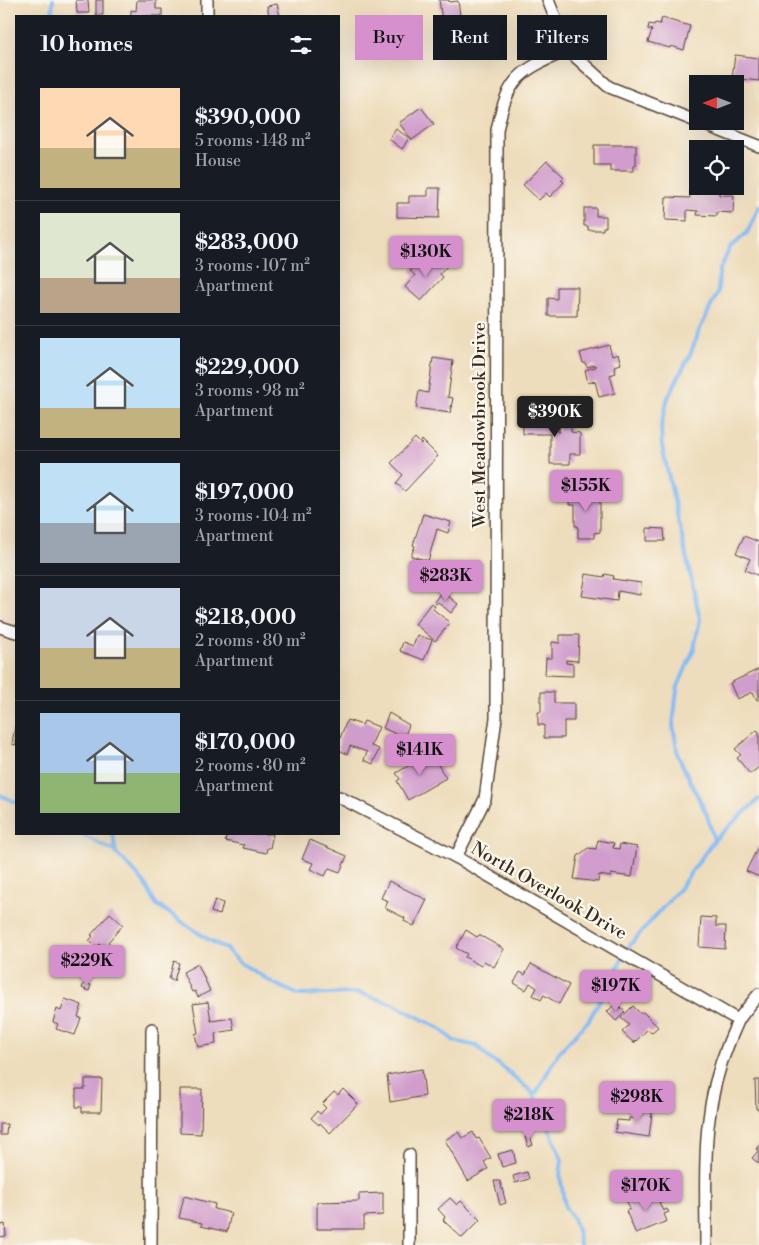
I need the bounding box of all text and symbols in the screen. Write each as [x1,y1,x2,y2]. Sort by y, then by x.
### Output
chip: Buy [355,15,423,60]
chip: Rent [433,15,507,60]
chip: Filters [517,15,607,60]
icon: filters [287,31,315,59]
text: 10 homes [40,32,133,58]
north arrow [689,75,744,130]
map controls [689,75,744,195]
text: $390,000 [195,105,301,131]
icon: home [80,108,140,168]
text: 5 rooms · 148 m² [195,131,311,151]
button: locate [689,140,744,195]
text: House [195,151,241,171]
text: $283,000 [195,230,299,256]
icon: home [80,233,140,293]
pin: $130K [391,236,461,278]
text: $130K [400,242,452,262]
text: 3 rooms · 107 m² [195,256,310,276]
text: Apartment [195,276,274,296]
street label: West Meadowbrook Drive [468,322,491,529]
text: $229,000 [195,355,299,381]
icon: home [80,358,140,418]
text: 3 rooms · 98 m² [195,381,305,401]
pin: $390K [520,396,590,438]
text: Apartment [195,401,274,421]
text: $390K [528,402,582,422]
pin: $155K [551,470,621,512]
text: $155K [561,476,611,496]
text: $197,000 [195,480,294,506]
icon: home [80,483,140,543]
text: 3 rooms · 104 m² [195,506,312,526]
text: Apartment [195,526,274,546]
pin: $283K [411,560,481,602]
text: $283K [420,566,472,586]
text: $218,000 [195,605,296,631]
icon: home [80,608,140,668]
text: 2 rooms · 80 m² [195,631,306,651]
text: Apartment [195,651,274,671]
text: $170,000 [195,730,296,756]
icon: home [80,733,140,793]
pin: $141K [385,734,455,776]
text: $141K [396,740,444,760]
text: 2 rooms · 80 m² [195,756,306,776]
text: Apartment [195,776,274,796]
street label: North Overlook Drive [467,837,631,945]
pin: $229K [52,944,122,987]
text: $229K [61,951,113,971]
pin: $197K [581,970,651,1012]
text: $197K [591,976,641,996]
pin: $298K [602,1080,672,1123]
text: $298K [611,1087,663,1107]
pin: $218K [494,1098,564,1141]
text: $218K [504,1105,554,1125]
pin: $170K [611,1170,681,1212]
text: $170K [621,1176,671,1196]

